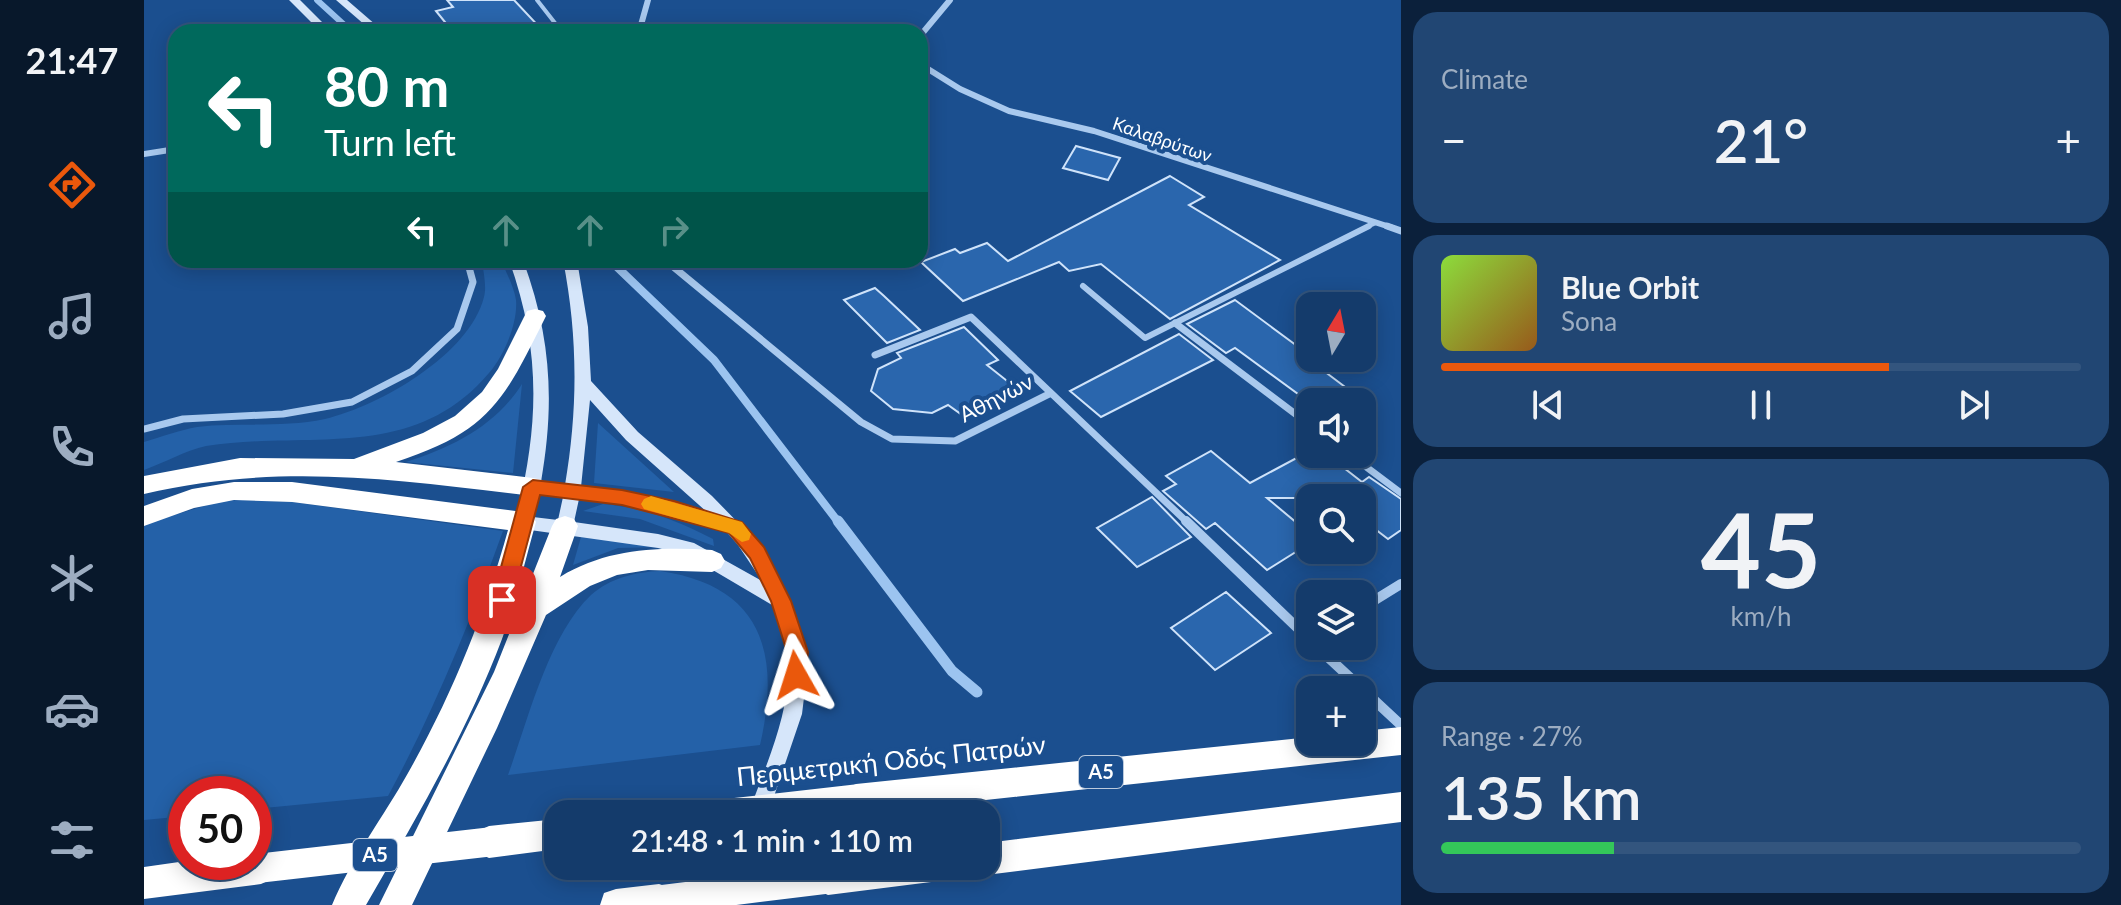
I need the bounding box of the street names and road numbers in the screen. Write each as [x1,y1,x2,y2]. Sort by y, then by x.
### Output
street label: Καλαβρύτων [1110,112,1215,166]
street label: Αθηνών [954,368,1037,428]
street label: Περιμετρική Οδός Πατρών [735,728,1047,792]
road number: Α5 [1079,756,1123,788]
road number: Α5 [353,839,397,871]

